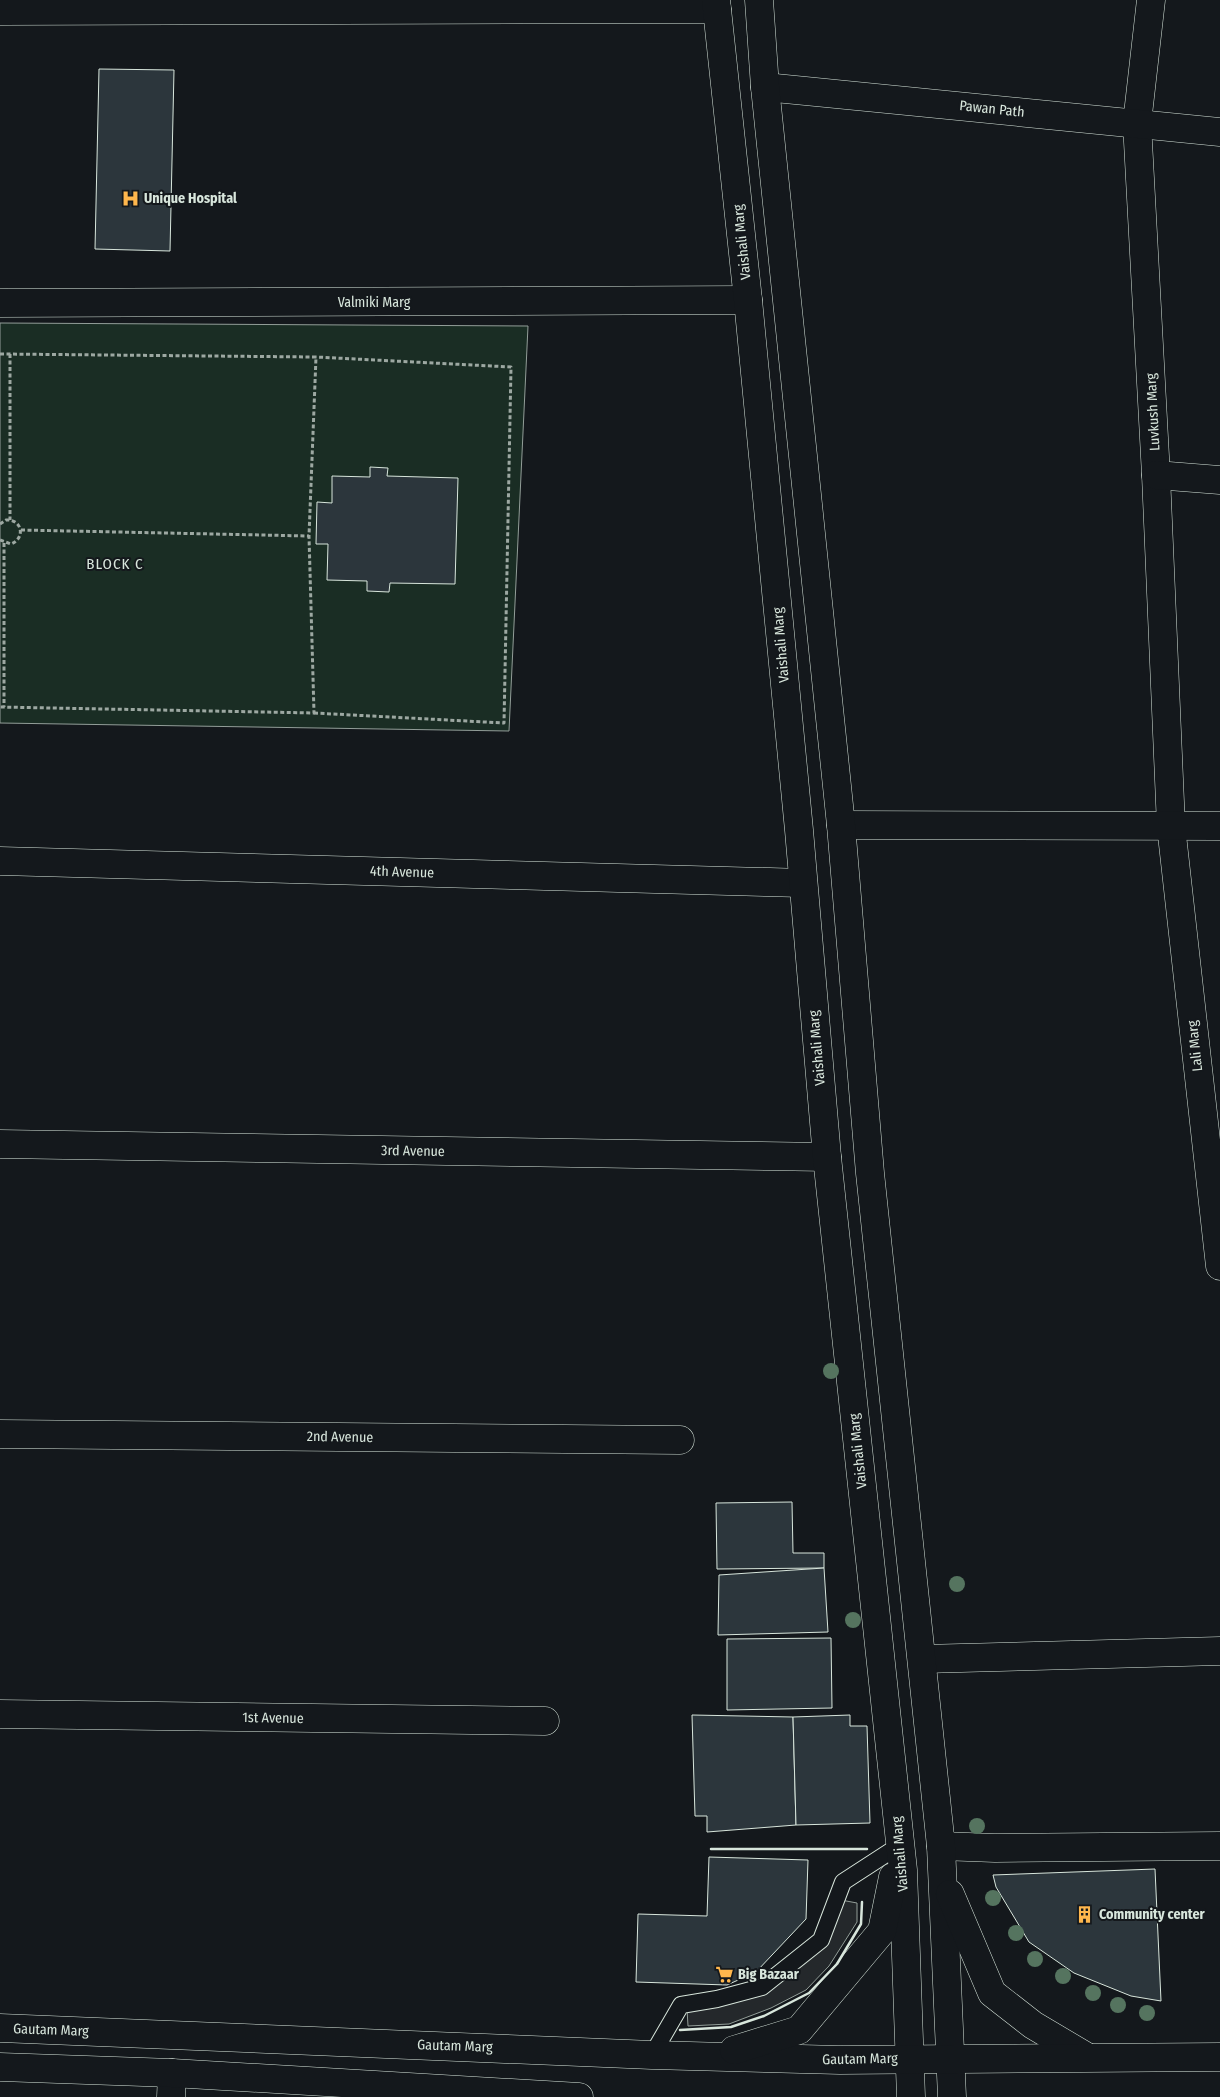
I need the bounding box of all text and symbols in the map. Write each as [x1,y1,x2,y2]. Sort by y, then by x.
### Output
street label: Pawan Path [959,97,1025,121]
hospital icon: Unique Hospital [120,188,140,208]
place label: Unique Hospital [144,190,237,207]
street label: Vaishali Marg [730,203,754,281]
street label: Valmiki Marg [338,294,411,311]
street label: Luvkush Marg [1142,372,1164,451]
district label: BLOCK C [86,555,144,573]
street label: Vaishali Marg [769,606,793,683]
street label: 4th Avenue [370,862,434,882]
street label: Vaishali Marg [805,1009,829,1086]
street label: Lali Marg [1184,1019,1206,1072]
street label: 3rd Avenue [381,1142,445,1160]
street label: Vaishali Marg [846,1412,870,1490]
street label: 2nd Avenue [307,1428,373,1446]
street label: 1st Avenue [242,1709,304,1727]
street label: Vaishali Marg [888,1815,912,1892]
building icon: Community center [1075,1904,1095,1924]
place label: Community center [1099,1906,1206,1923]
supermarket icon: Big Bazaar [714,1964,734,1984]
place label: Big Bazaar [738,1966,800,1983]
street label: Gautam Marg [13,2020,90,2040]
street label: Gautam Marg [417,2036,494,2056]
street label: Gautam Marg [822,2050,898,2068]

